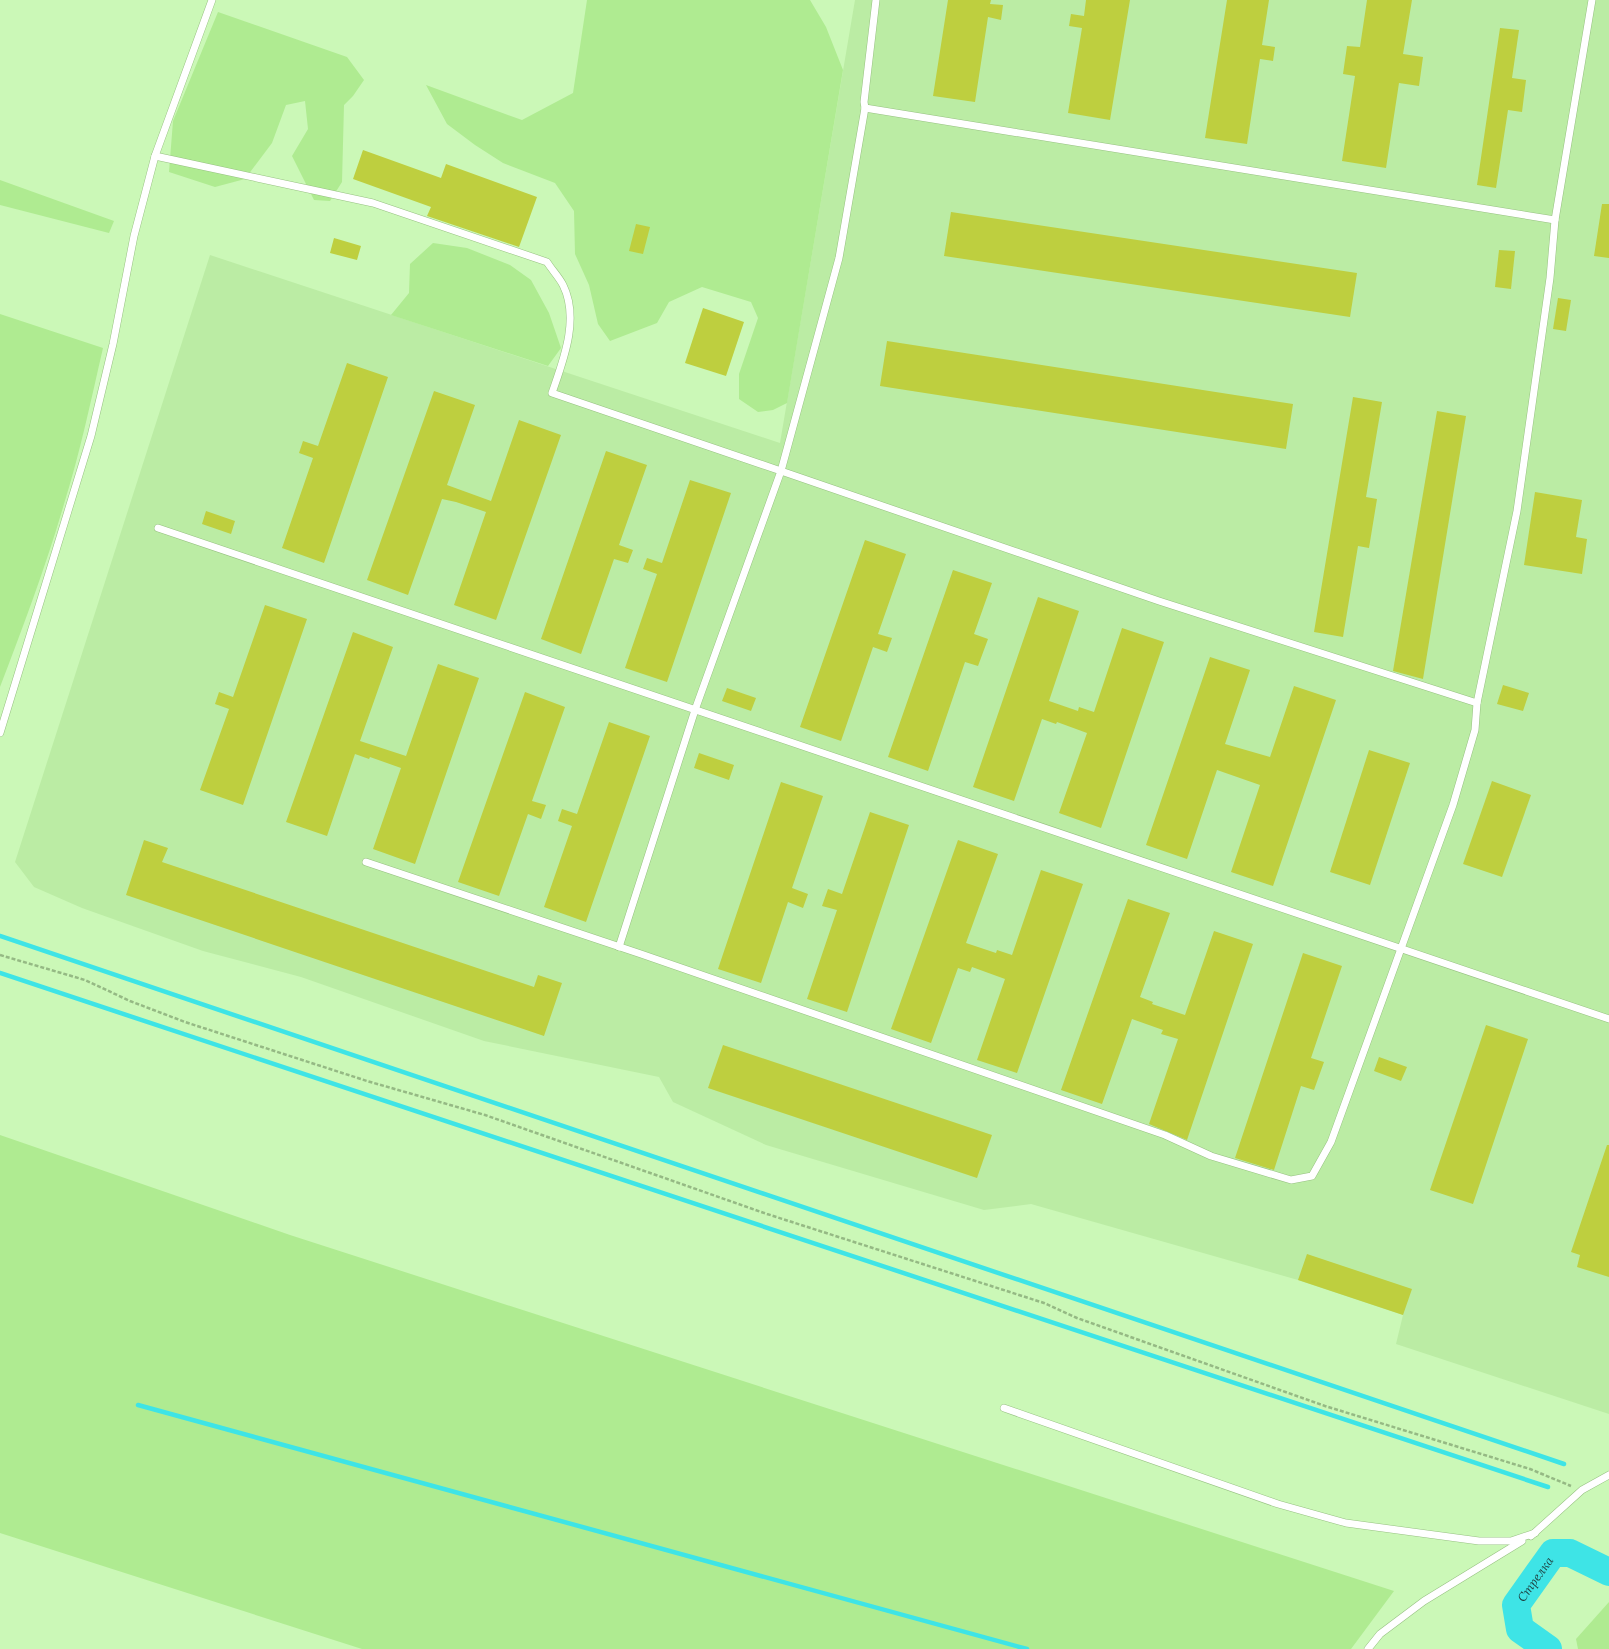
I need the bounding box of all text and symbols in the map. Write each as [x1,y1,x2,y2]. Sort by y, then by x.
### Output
water label: Стрелка [1514,1553,1556,1604]

